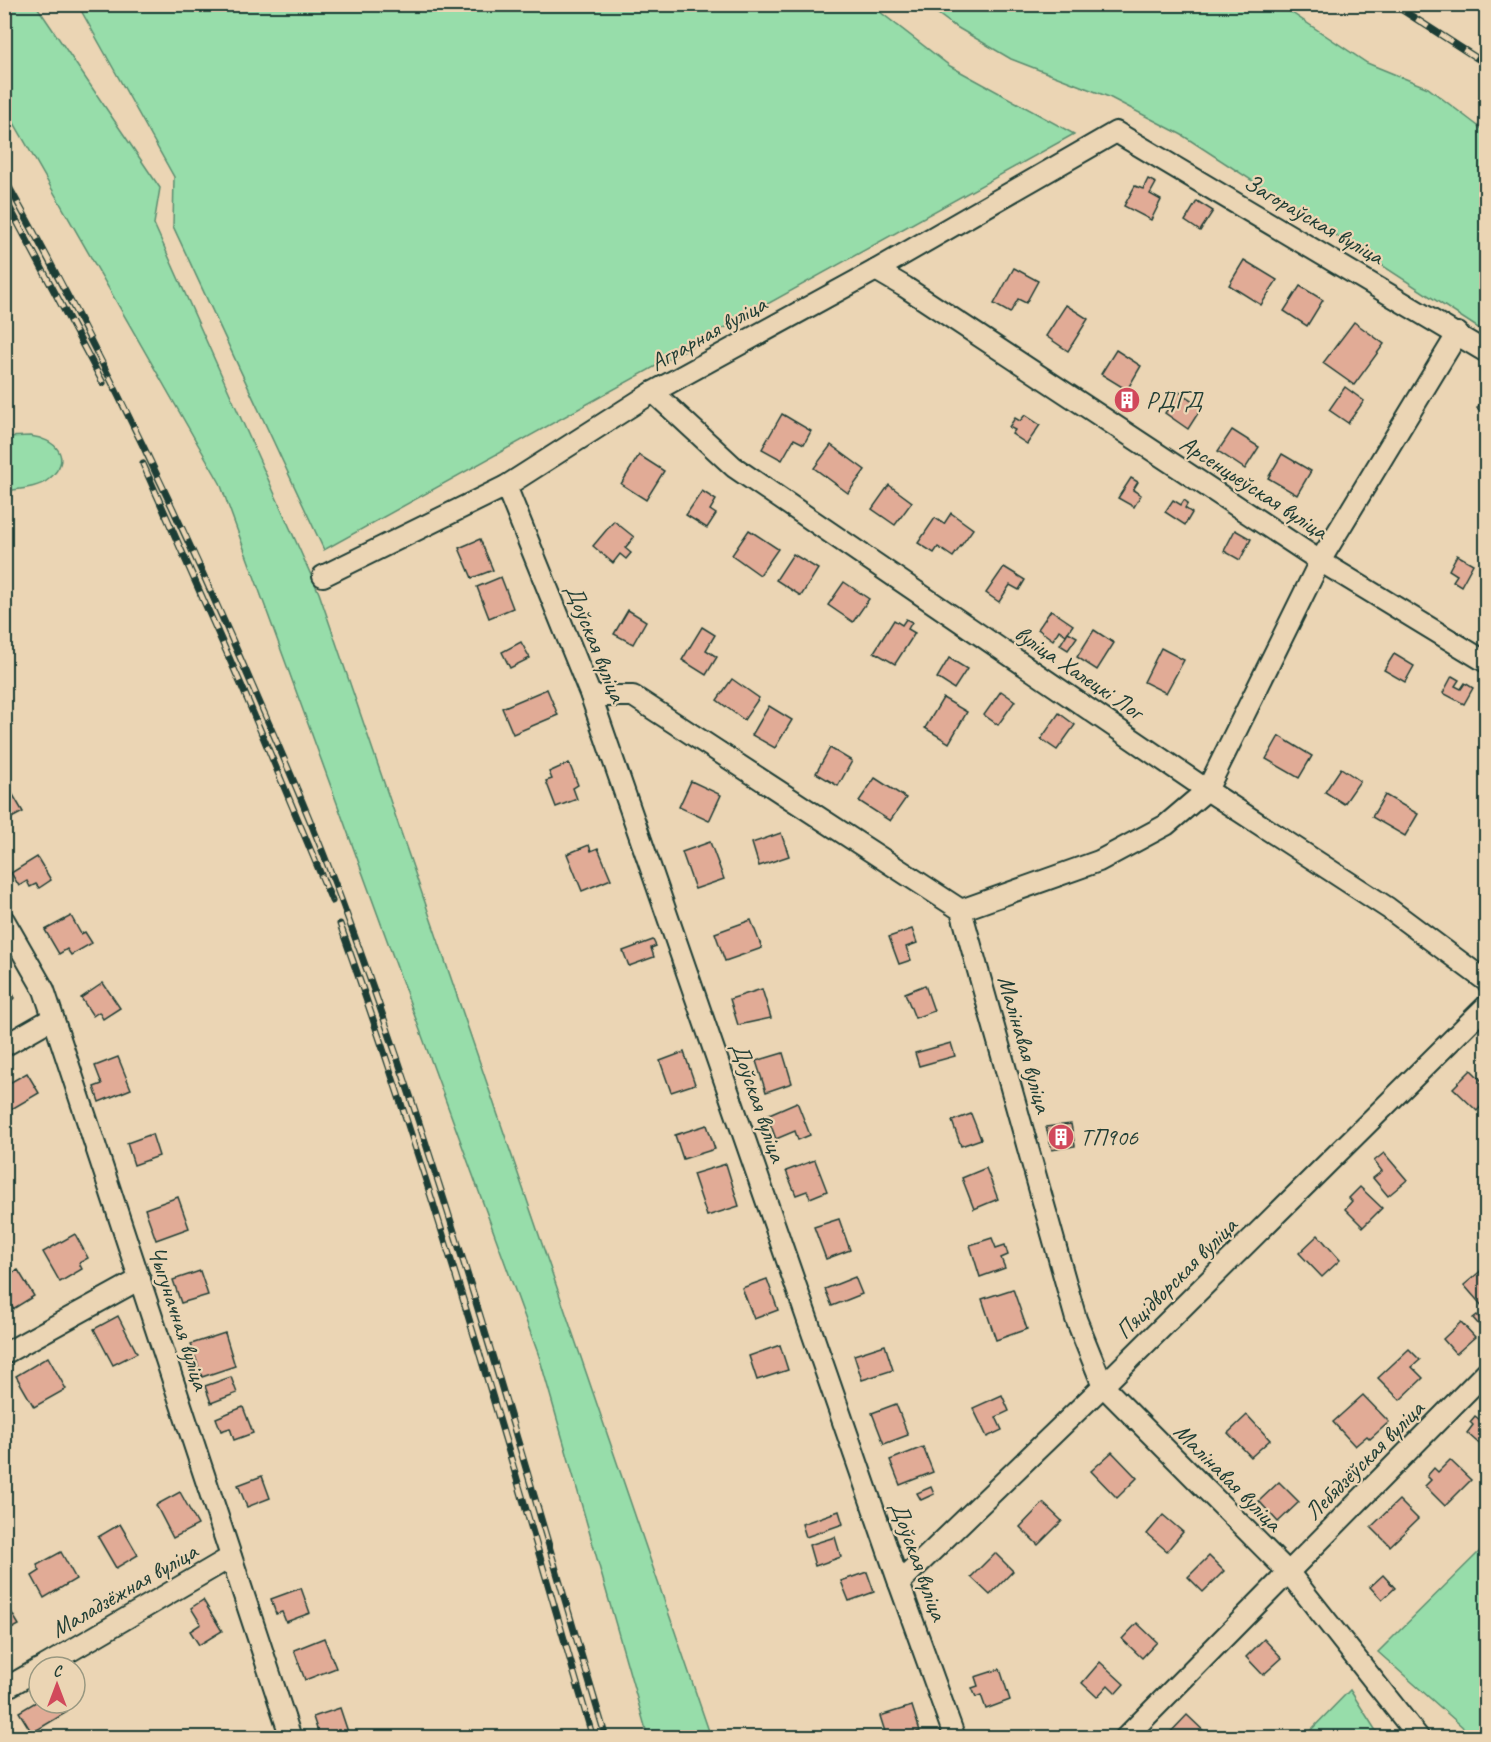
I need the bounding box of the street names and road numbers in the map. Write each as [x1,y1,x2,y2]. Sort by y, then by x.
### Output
street label: Загораўская вуліца [1239,167,1390,272]
street label: Аграрная вуліца [645,288,773,377]
street label: Арсенцьеўская вуліца [1174,428,1335,547]
street label: Доўская вуліца [559,580,634,708]
street label: вуліца Халецкі Лог [1009,618,1152,728]
street label: Малінавая вуліца [991,972,1059,1117]
street label: Доўская вуліца [725,1038,794,1167]
street label: Пяцідворская вуліца [1109,1210,1244,1345]
street label: Чыгуначная вуліца [142,1242,217,1395]
street label: Лебядзёўская вуліца [1298,1393,1431,1526]
street label: Малінавая вуліца [1167,1416,1290,1539]
street label: Доўская вуліца [884,1497,955,1626]
street label: Маладзёжная вуліца [45,1535,204,1644]

